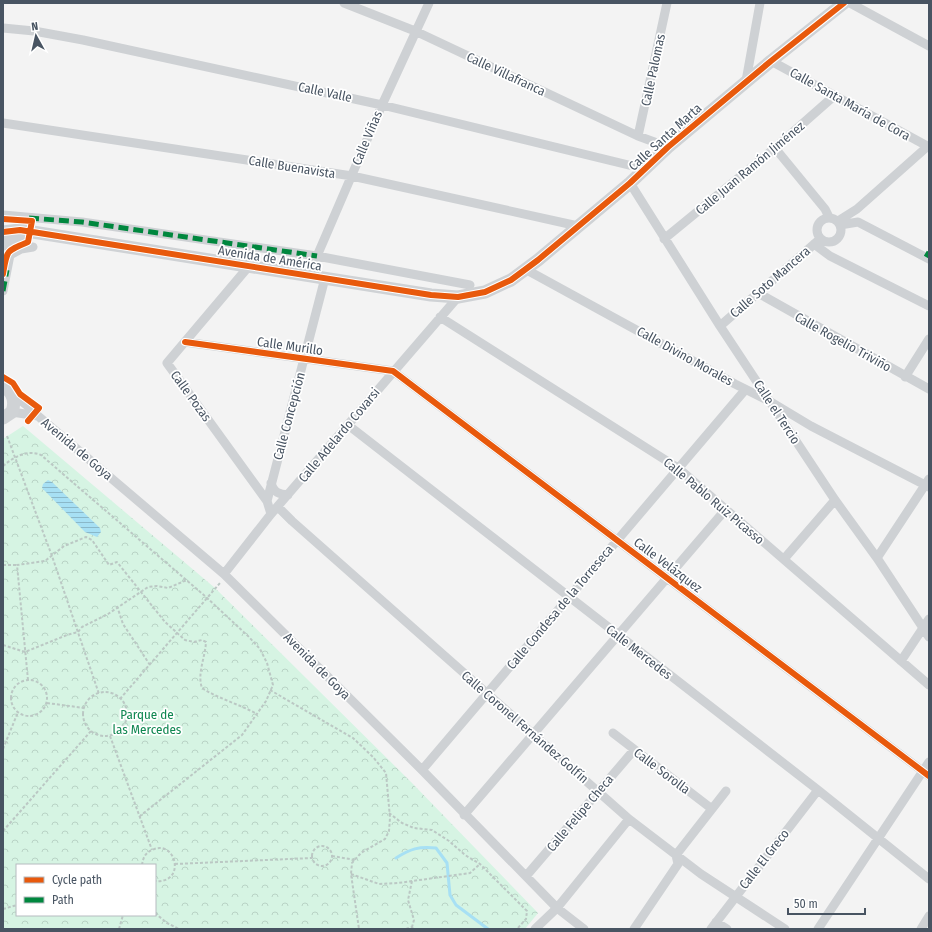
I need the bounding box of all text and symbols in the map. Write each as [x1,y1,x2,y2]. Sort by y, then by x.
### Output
north arrow [16,16,56,56]
text: N [31,20,39,33]
street label: Calle Palomas [638,32,668,107]
street label: Calle Villafranca [464,49,548,99]
street label: Calle Santa María de Cora [787,65,913,143]
street label: Calle Valle [297,79,353,105]
street label: Calle Santa Marta [625,100,705,174]
street label: Calle Viñas [349,108,385,167]
street label: Calle Juan Ramón Jiménez [693,118,807,218]
street label: Calle Buenavista [248,153,336,181]
street label: Avenida de América [217,242,323,274]
street label: Calle Soto Mancera [727,243,813,321]
street label: Calle Rogelio Triviño [792,309,894,375]
street label: Calle Divino Morales [634,323,736,389]
street label: Calle Murillo [256,334,324,358]
street label: Calle Pozas [168,368,215,425]
street label: Calle Concepción [270,370,308,462]
street label: Calle el Tercio [751,377,803,447]
street label: Calle Adelardo Covarsi [295,385,383,485]
street label: Avenida de Goya [38,415,116,483]
street label: Calle Pablo Ruiz Picasso [661,455,767,548]
street label: Calle Velázquez [631,534,705,596]
street label: Calle Condesa de la Torreseca [504,542,616,672]
street label: Calle Mercedes [603,622,675,683]
street label: Avenida de Goya [281,630,353,702]
street label: Calle Coronel Fernández Golfín [458,668,592,786]
park label: Parque de las Mercedes [113,707,182,737]
street label: Calle Sorolla [631,745,693,797]
street label: Calle Felipe Checa [544,772,616,854]
street label: Calle El Greco [736,826,792,892]
legend [16,864,156,916]
text: Cycle path [52,873,102,887]
scale bar [788,890,865,916]
text: Path [52,893,74,907]
text: 50 m [794,897,818,911]

